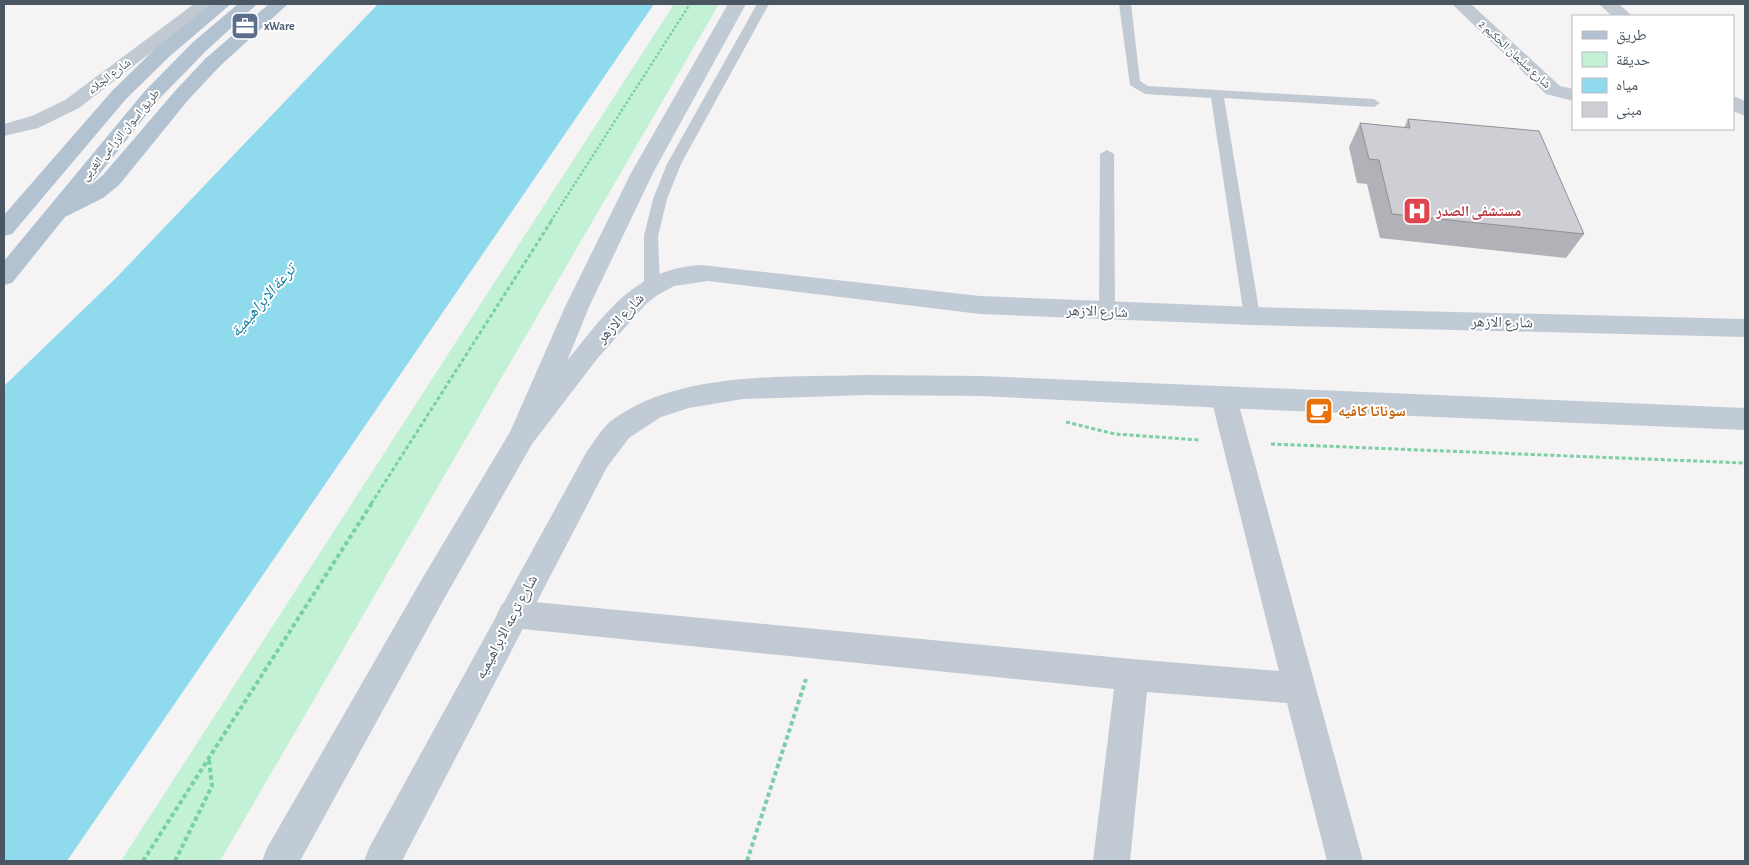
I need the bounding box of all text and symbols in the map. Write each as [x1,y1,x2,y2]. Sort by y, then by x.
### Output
office icon: xWare [230,11,260,41]
legend [1572,15,1734,130]
street label: شارع سليمان الحكيم 2 [1475,18,1554,92]
place label: xWare [264,20,295,32]
text: طريق [1616,28,1647,45]
text: حديقة [1616,53,1651,68]
street label: شارع الجلاء [85,56,134,98]
text: مياه [1616,78,1638,93]
street label: طريق اسوان الزراعى الغربى [78,87,163,184]
text: مبنى [1616,103,1642,120]
hospital icon: مستشفى الصدر [1402,196,1432,226]
place label: مستشفى الصدر [1435,204,1521,220]
water label: ترعة الابراهيمية [227,259,301,340]
street label: شارع الازهر [593,291,648,348]
street label: شارع الازهر [1065,303,1128,322]
street label: شارع الازهر [1470,314,1533,333]
cafe icon: سوناتا كافيه [1304,396,1334,426]
place label: سوناتا كافيه [1338,404,1406,419]
street label: شارع ترعه الابراهيميه [473,573,542,683]

